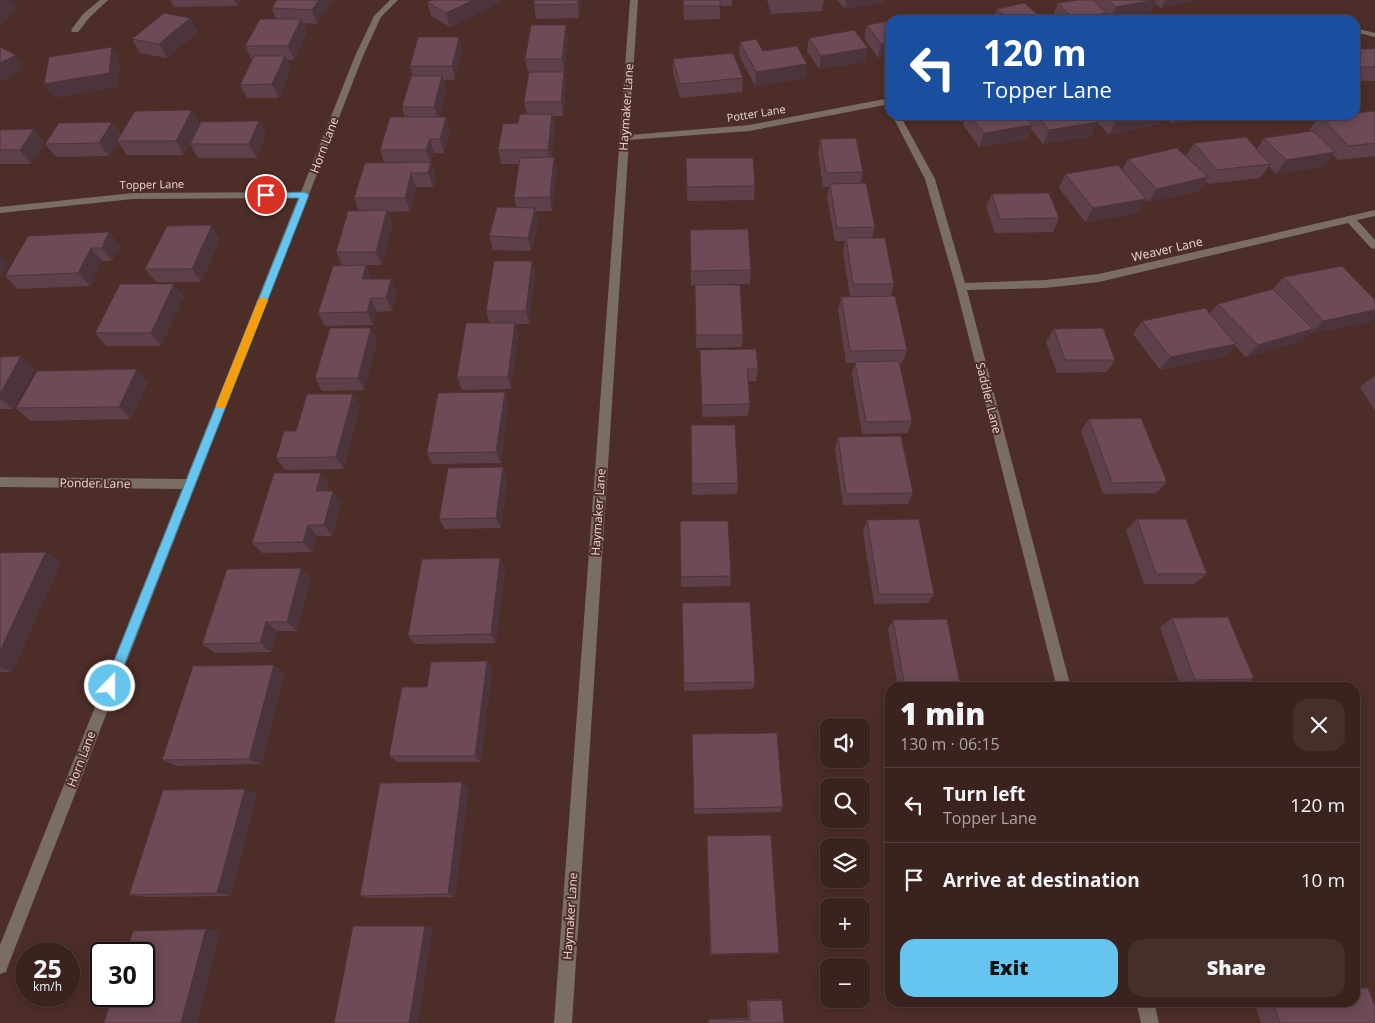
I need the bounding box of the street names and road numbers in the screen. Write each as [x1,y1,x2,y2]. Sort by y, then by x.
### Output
street label: Haymaker Lane [614,63,638,151]
street label: Potter Lane [725,101,787,125]
street label: Horn Lane [306,114,343,175]
street label: Topper Lane [120,176,184,192]
street label: Weaver Lane [1130,233,1204,265]
street label: Saddler Lane [972,361,1006,436]
street label: Haymaker Lane [586,468,610,556]
street label: Ponder Lane [59,474,131,492]
street label: Horn Lane [63,728,100,789]
street label: Haymaker Lane [558,872,582,960]

